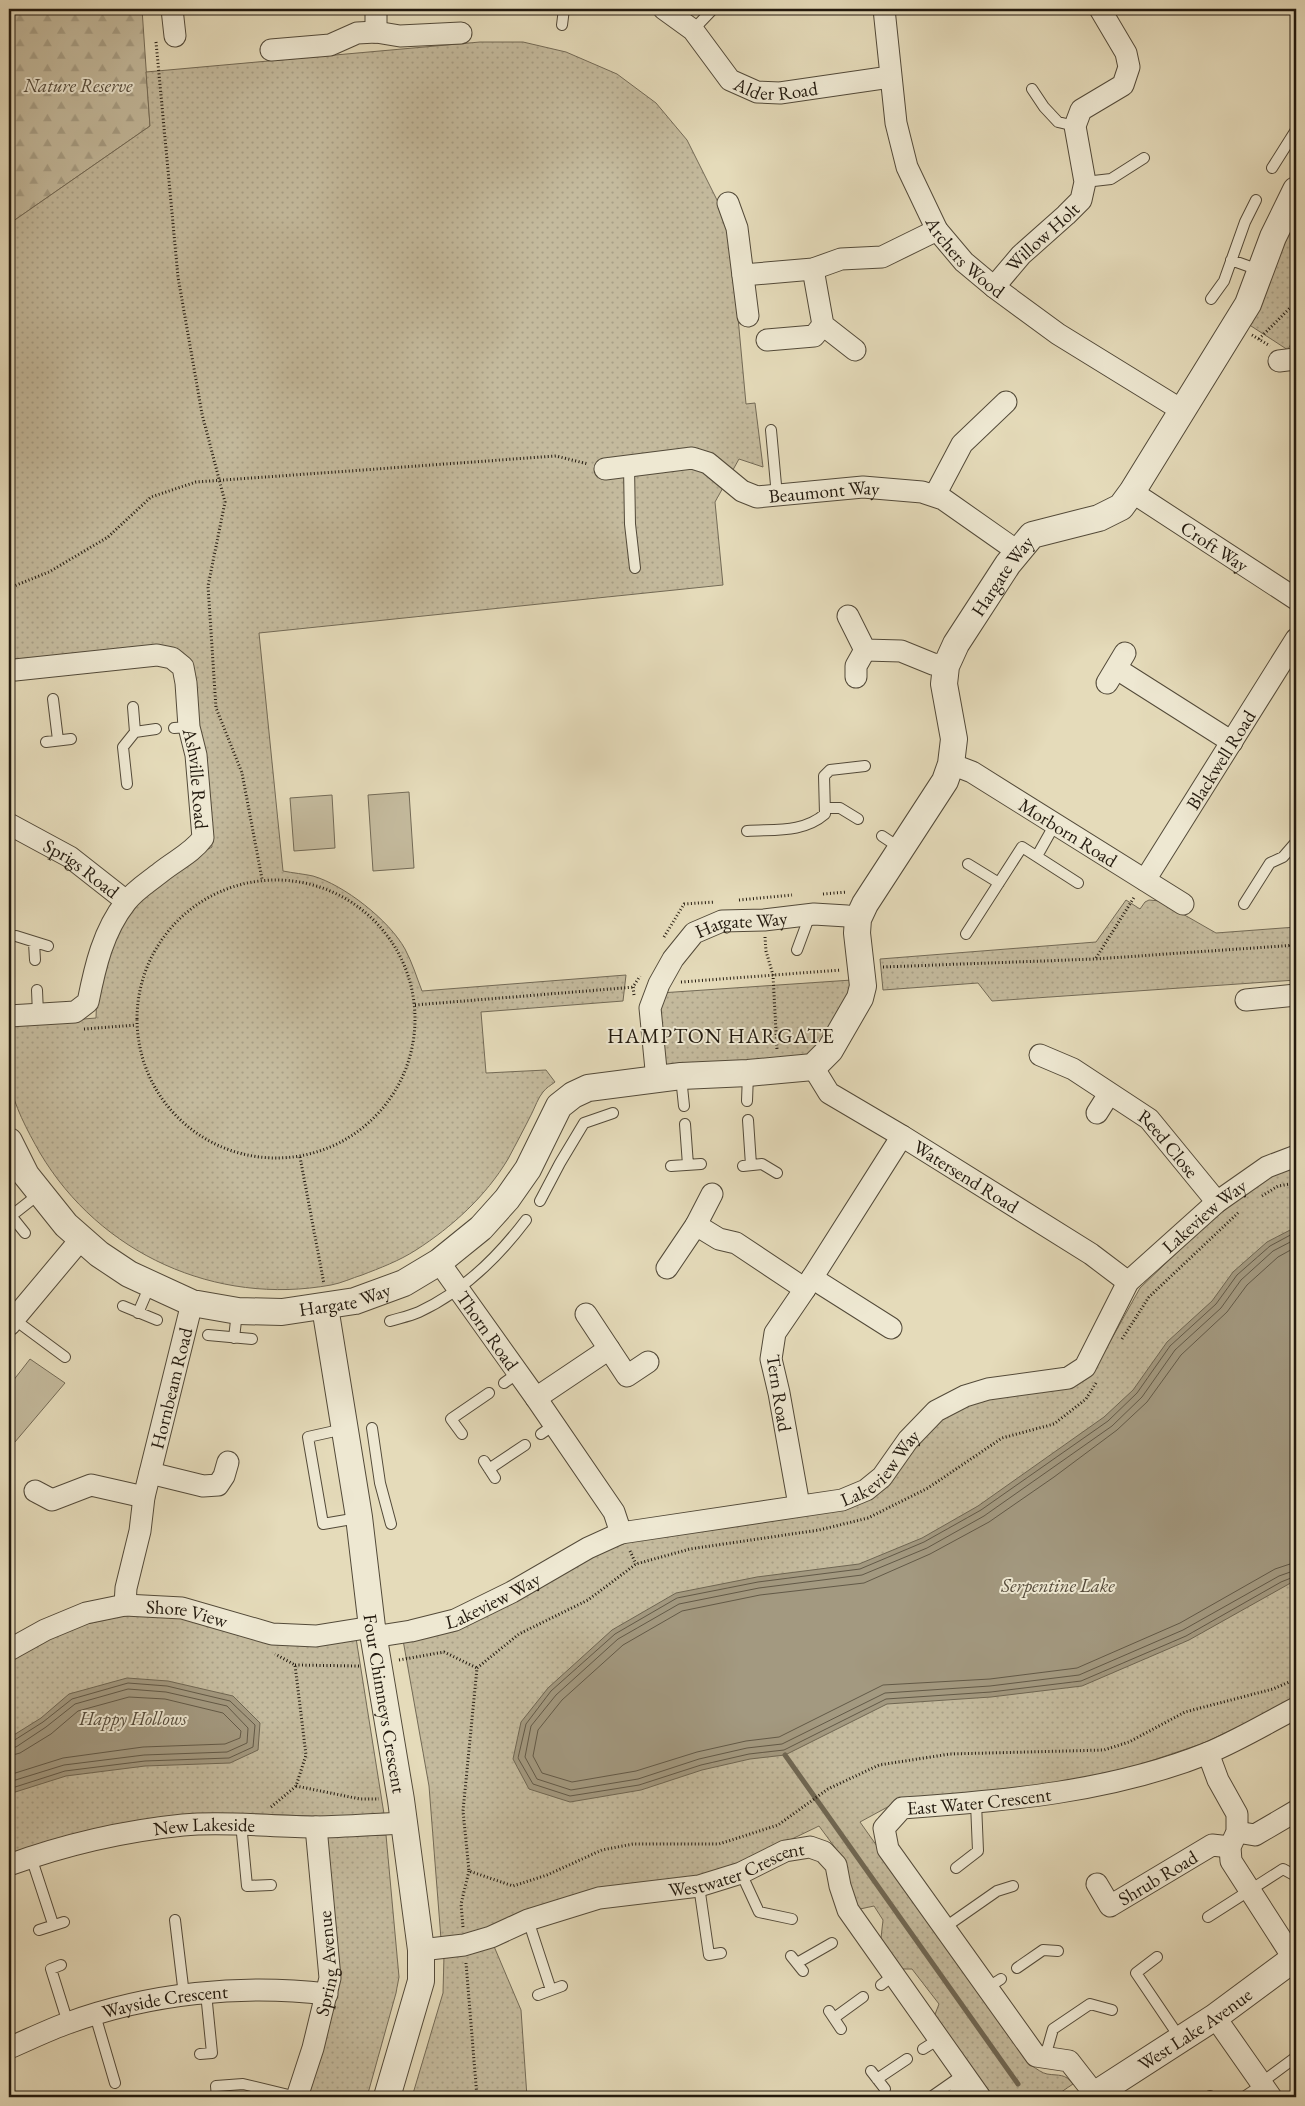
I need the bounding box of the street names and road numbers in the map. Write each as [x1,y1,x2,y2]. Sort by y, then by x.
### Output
street label: Alder Road [729,70,820,106]
street label: Willow Holt [1000,196,1085,277]
street label: Archers Wood [920,212,1010,304]
street label: Beaumont Way [767,474,881,508]
street label: Croft Way [1176,515,1254,578]
street label: Hargate Way [965,530,1040,621]
street label: Blackwell Road [1180,705,1261,814]
street label: Ashville Road [177,724,215,830]
street label: Morborn Road [1014,792,1123,873]
street label: Sprigs Road [39,833,125,904]
street label: Hargate Way [691,905,789,944]
street label: Reed Close [1134,1103,1205,1183]
street label: Watersend Road [909,1134,1024,1219]
street label: Lakeview Way [1156,1172,1252,1258]
street label: Hargate Way [297,1276,395,1322]
street label: Thorn Road [451,1286,525,1375]
street label: Hornbeam Road [144,1324,198,1452]
street label: Tern Road [761,1352,798,1434]
street label: Lakeview Way [837,1423,925,1512]
street label: Lakeview Way [443,1566,545,1634]
street label: Shore View [145,1594,232,1633]
street label: Four Chimneys Crescent [358,1612,412,1795]
street label: East Water Crescent [906,1781,1053,1820]
street label: New Lakeside [152,1811,256,1841]
street label: Westwater Crescent [667,1836,806,1902]
street label: Shrub Road [1113,1844,1202,1911]
street label: Spring Avenue [309,1909,342,2019]
street label: Wayside Crescent [99,1978,228,2024]
street label: West Lake Avenue [1133,1982,1257,2076]

